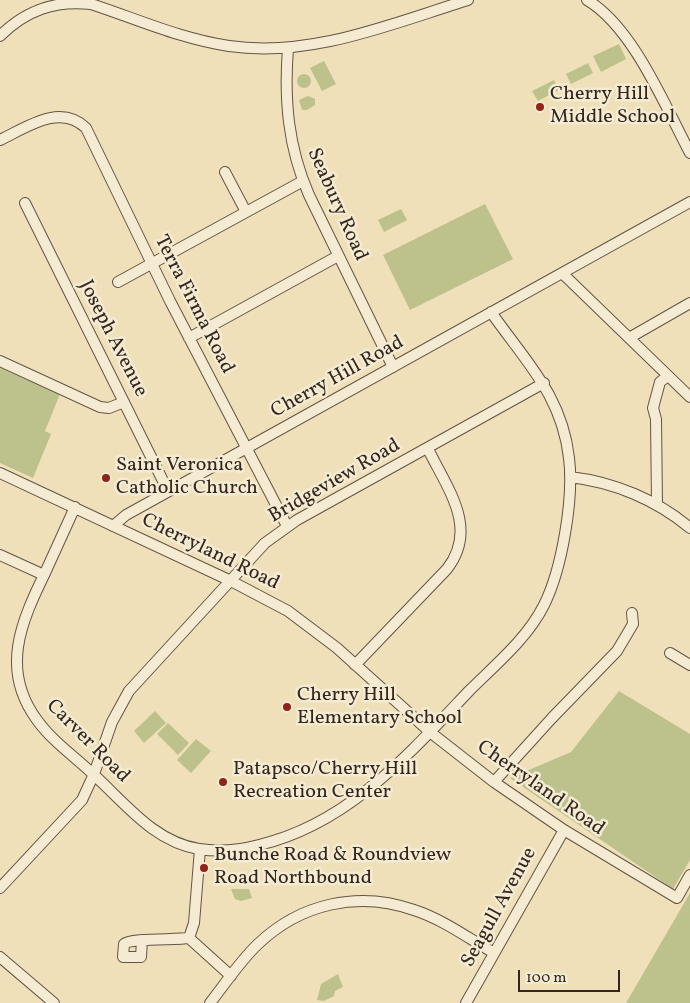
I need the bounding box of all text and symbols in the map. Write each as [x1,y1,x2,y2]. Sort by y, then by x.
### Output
place label: Cherry Hill Middle School [550,83,675,130]
marker: Cherry Hill Middle School [534,101,546,113]
street label: Seabury Road [300,145,372,265]
street label: Terra Firma Road [148,232,238,378]
street label: Joseph Avenue [72,277,152,401]
street label: Cherry Hill Road [267,332,409,424]
street label: Bridgeview Road [265,435,405,529]
place label: Saint Veronica Catholic Church [116,454,258,501]
marker: Saint Veronica Catholic Church [100,472,112,484]
street label: Cherryland Road [137,509,283,597]
place label: Cherry Hill Elementary School [297,684,462,731]
street label: Carver Road [40,695,134,789]
marker: Cherry Hill Elementary School [281,701,293,713]
street label: Cherryland Road [472,736,608,842]
place label: Patapsco/Cherry Hill Recreation Center [233,758,417,805]
marker: Patapsco/Cherry Hill Recreation Center [217,776,229,788]
place label: Bunche Road & Roundview Road Northbound [214,844,451,891]
street label: Seagull Avenue [457,844,543,972]
marker: Bunche Road & Roundview Road Northbound [198,862,210,874]
scale bar [520,960,622,992]
text: 100 m [526,968,566,989]

